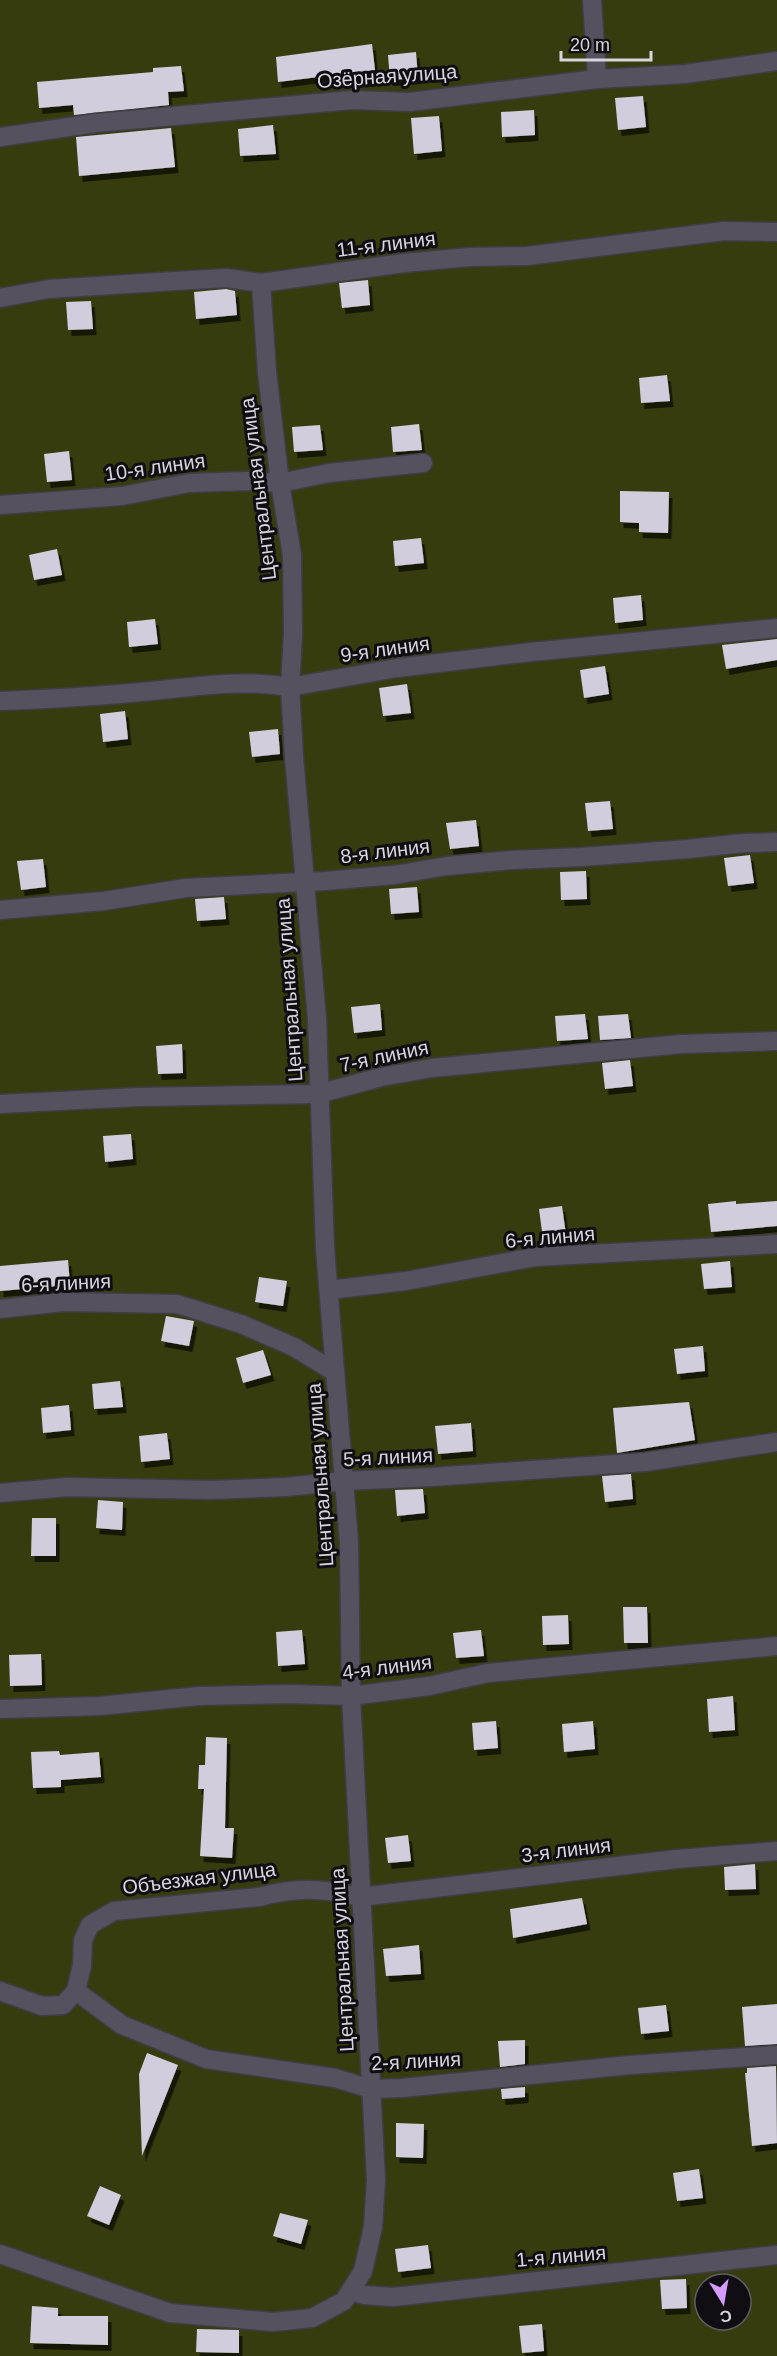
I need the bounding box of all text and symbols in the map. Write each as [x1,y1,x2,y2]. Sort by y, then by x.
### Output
scale bar [561,24,651,62]
text: 20 m [570,35,610,55]
street label: Озёрная улица [316,60,459,92]
street label: 11-я линия [335,227,437,261]
street label: Центральная улица [236,395,280,582]
street label: 10-я линия [103,449,207,485]
street label: 9-я линия [339,632,431,666]
street label: 8-я линия [339,835,431,867]
street label: Центральная улица [272,897,306,1083]
street label: 7-я линия [338,1036,430,1076]
street label: 6-я линия [504,1222,596,1252]
street label: 6-я линия [20,1270,112,1296]
street label: Центральная улица [303,1382,337,1568]
street label: 5-я линия [342,1444,434,1470]
street label: 4-я линия [341,1651,433,1683]
street label: 3-я линия [520,1834,612,1866]
street label: Объезжая улица [121,1858,278,1898]
street label: Центральная улица [326,1867,358,2052]
street label: 2-я линия [370,2048,462,2074]
street label: 1-я линия [515,2241,607,2271]
north arrow [693,2272,753,2332]
text: С [718,2307,733,2326]

